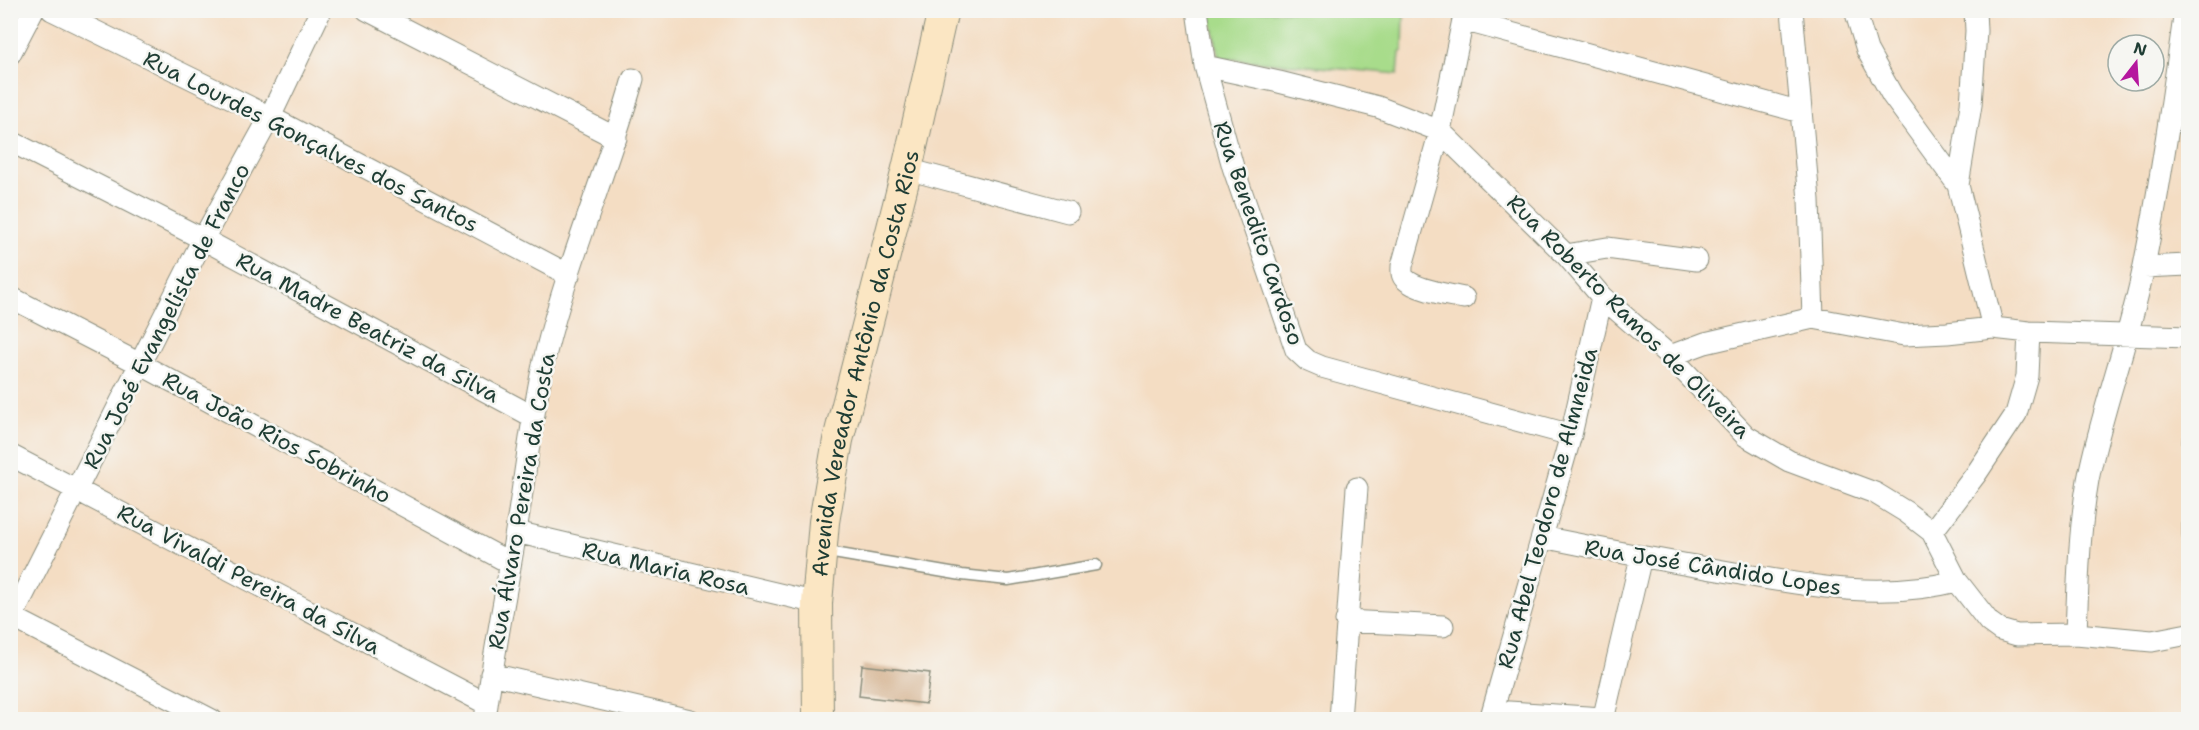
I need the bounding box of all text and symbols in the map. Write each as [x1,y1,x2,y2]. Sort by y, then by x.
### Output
north arrow [2106,33,2166,93]
text: N [2131,37,2149,61]
street label: Rua Lourdes Gonçalves dos Santos [138,44,483,239]
street label: Rua Benedito Cardoso [1207,117,1311,349]
street label: Avenida Vereador Antônio da Costa Rios [805,147,926,578]
street label: Rua José Evangelista de Franco [76,158,256,474]
street label: Rua Roberto Ramos de Oliveira [1500,188,1757,445]
street label: Rua Madre Beatriz da Silva [231,246,505,409]
street label: Rua Abel Teodoro de Almneida [1491,344,1604,672]
street label: Rua Álvaro Pereira da Costa [481,350,562,652]
street label: Rua João Rios Sobrinho [157,365,396,510]
street label: Rua Vivaldi Pereira da Silva [112,498,386,661]
street label: Rua José Cândido Lopes [1582,533,1844,602]
street label: Rua Maria Rosa [579,535,753,602]

